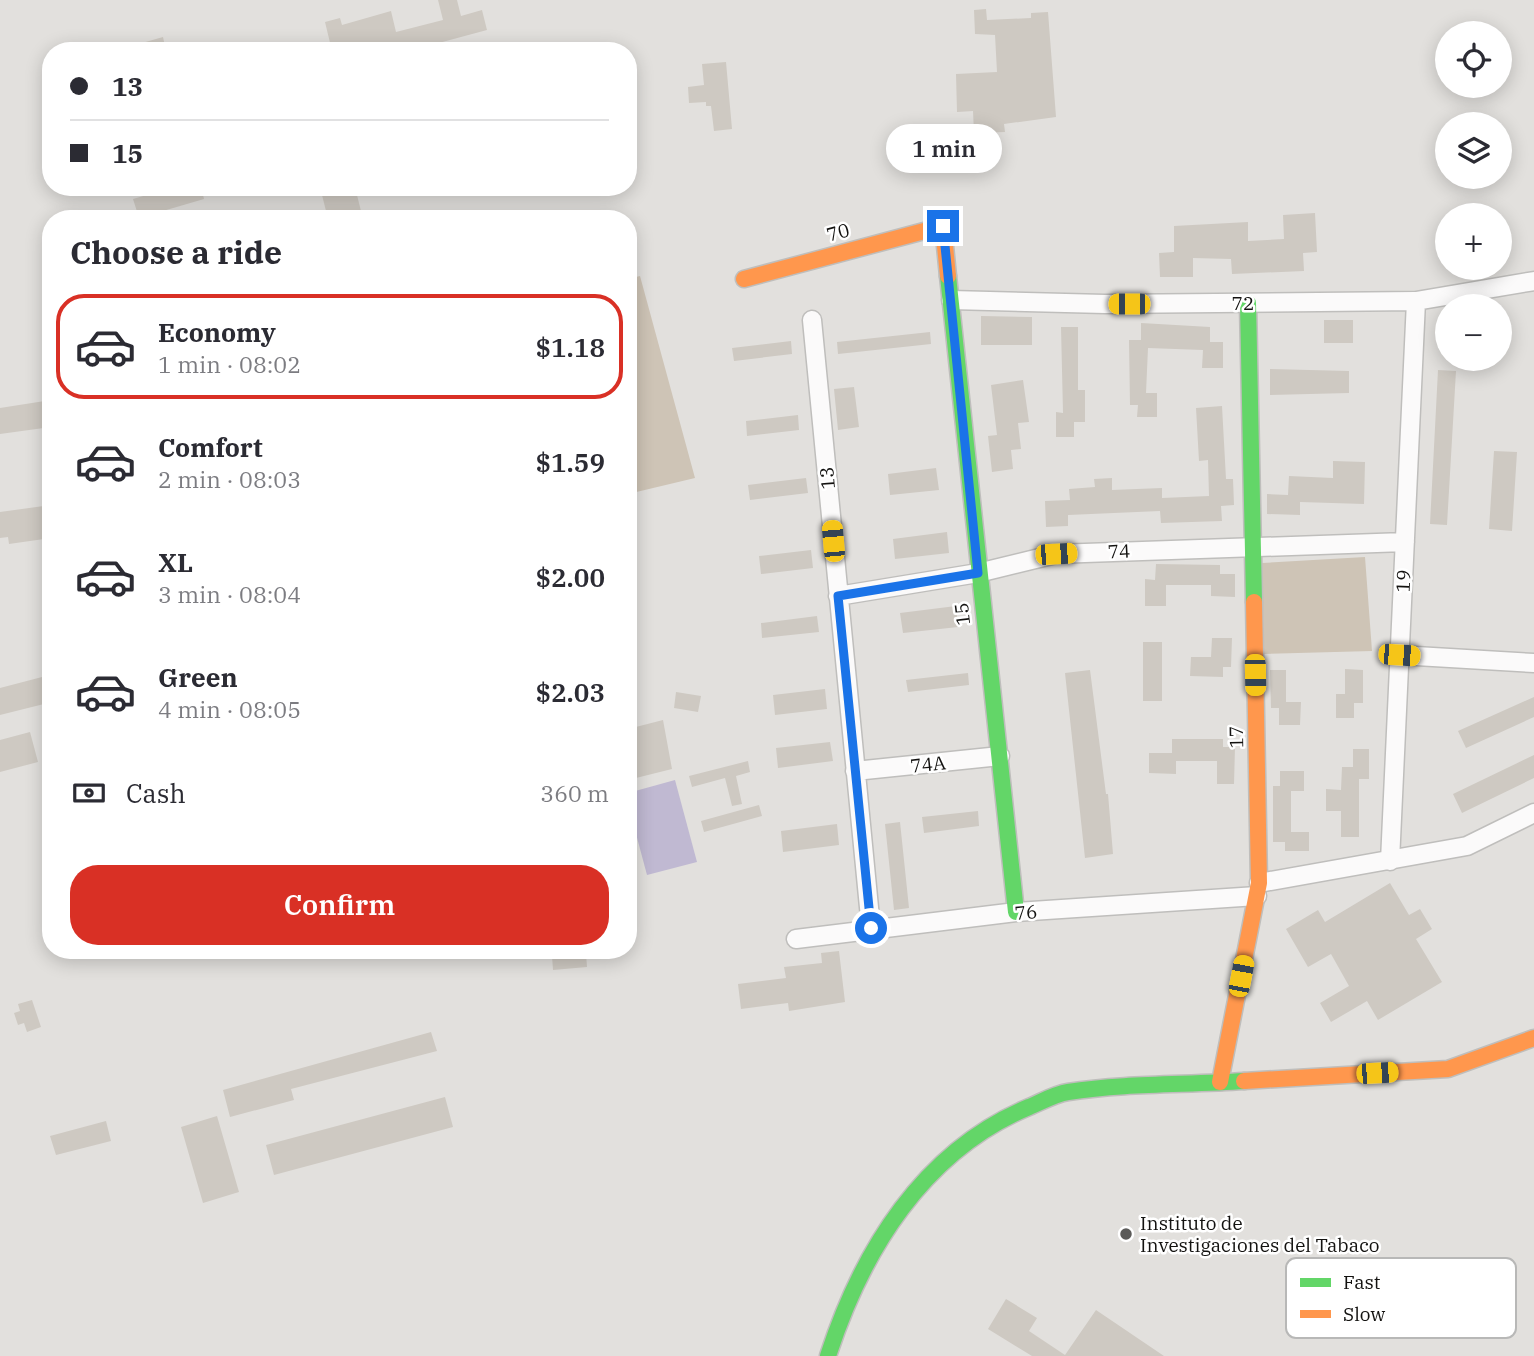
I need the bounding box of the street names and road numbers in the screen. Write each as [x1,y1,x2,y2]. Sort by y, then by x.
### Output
street label: 70 [824,217,852,247]
street label: 72 [1232,291,1254,315]
street label: 13 [814,466,840,490]
street label: 74 [1107,538,1131,564]
street label: 19 [1390,569,1416,593]
street label: 15 [949,601,975,627]
street label: 17 [1224,725,1248,749]
street label: 74A [909,750,947,778]
street label: 76 [1014,899,1038,925]

